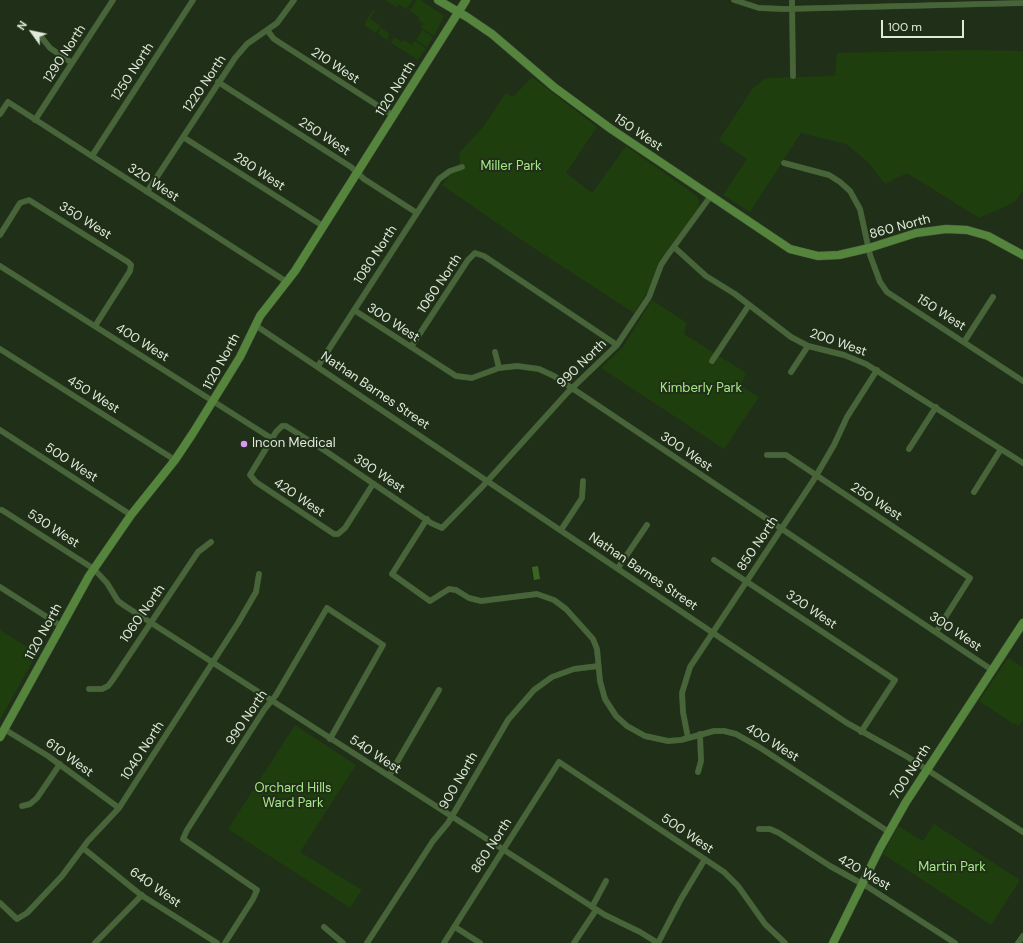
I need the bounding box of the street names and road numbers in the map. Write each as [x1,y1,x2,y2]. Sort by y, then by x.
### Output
street label: 1290 North [40,22,90,86]
street label: 1250 North [109,40,157,104]
street label: 210 West [308,45,362,87]
street label: 1220 North [180,53,230,115]
street label: 1120 North [373,59,419,119]
street label: 150 West [611,111,665,155]
street label: 250 West [295,115,353,159]
street label: 280 West [230,150,288,194]
street label: 320 West [124,161,182,205]
street label: 350 West [56,199,114,243]
street label: 860 North [868,211,932,243]
street label: 1080 North [351,223,401,287]
street label: 1060 North [415,252,465,316]
street label: 150 West [914,291,968,335]
street label: 300 West [364,300,422,346]
street label: 400 West [113,321,171,365]
street label: 200 West [807,326,869,360]
street label: 1120 North [200,331,244,393]
street label: 990 North [554,337,610,391]
street label: Nathan Barnes Street [318,349,432,433]
street label: 450 West [64,373,122,417]
street label: 300 West [657,429,715,475]
street label: 500 West [42,440,100,486]
street label: 390 West [350,451,408,497]
street label: 420 West [270,475,328,521]
street label: 250 West [847,480,905,524]
street label: 530 West [24,506,82,552]
street label: 850 North [734,514,782,574]
street label: Nathan Barnes Street [586,530,700,614]
street label: 1060 North [117,582,169,646]
street label: 320 West [783,587,839,633]
street label: 1120 North [22,601,66,663]
street label: 300 West [926,609,984,655]
street label: 990 North [223,688,271,748]
street label: 1040 North [118,719,168,783]
street label: 400 West [743,721,801,765]
street label: 540 West [346,732,404,778]
street label: 610 West [42,735,96,781]
street label: 700 North [888,742,934,802]
street label: 900 North [436,750,482,812]
street label: 500 West [658,811,716,857]
street label: 860 North [468,816,516,876]
street label: 420 West [835,852,893,894]
street label: 640 West [126,865,184,911]

